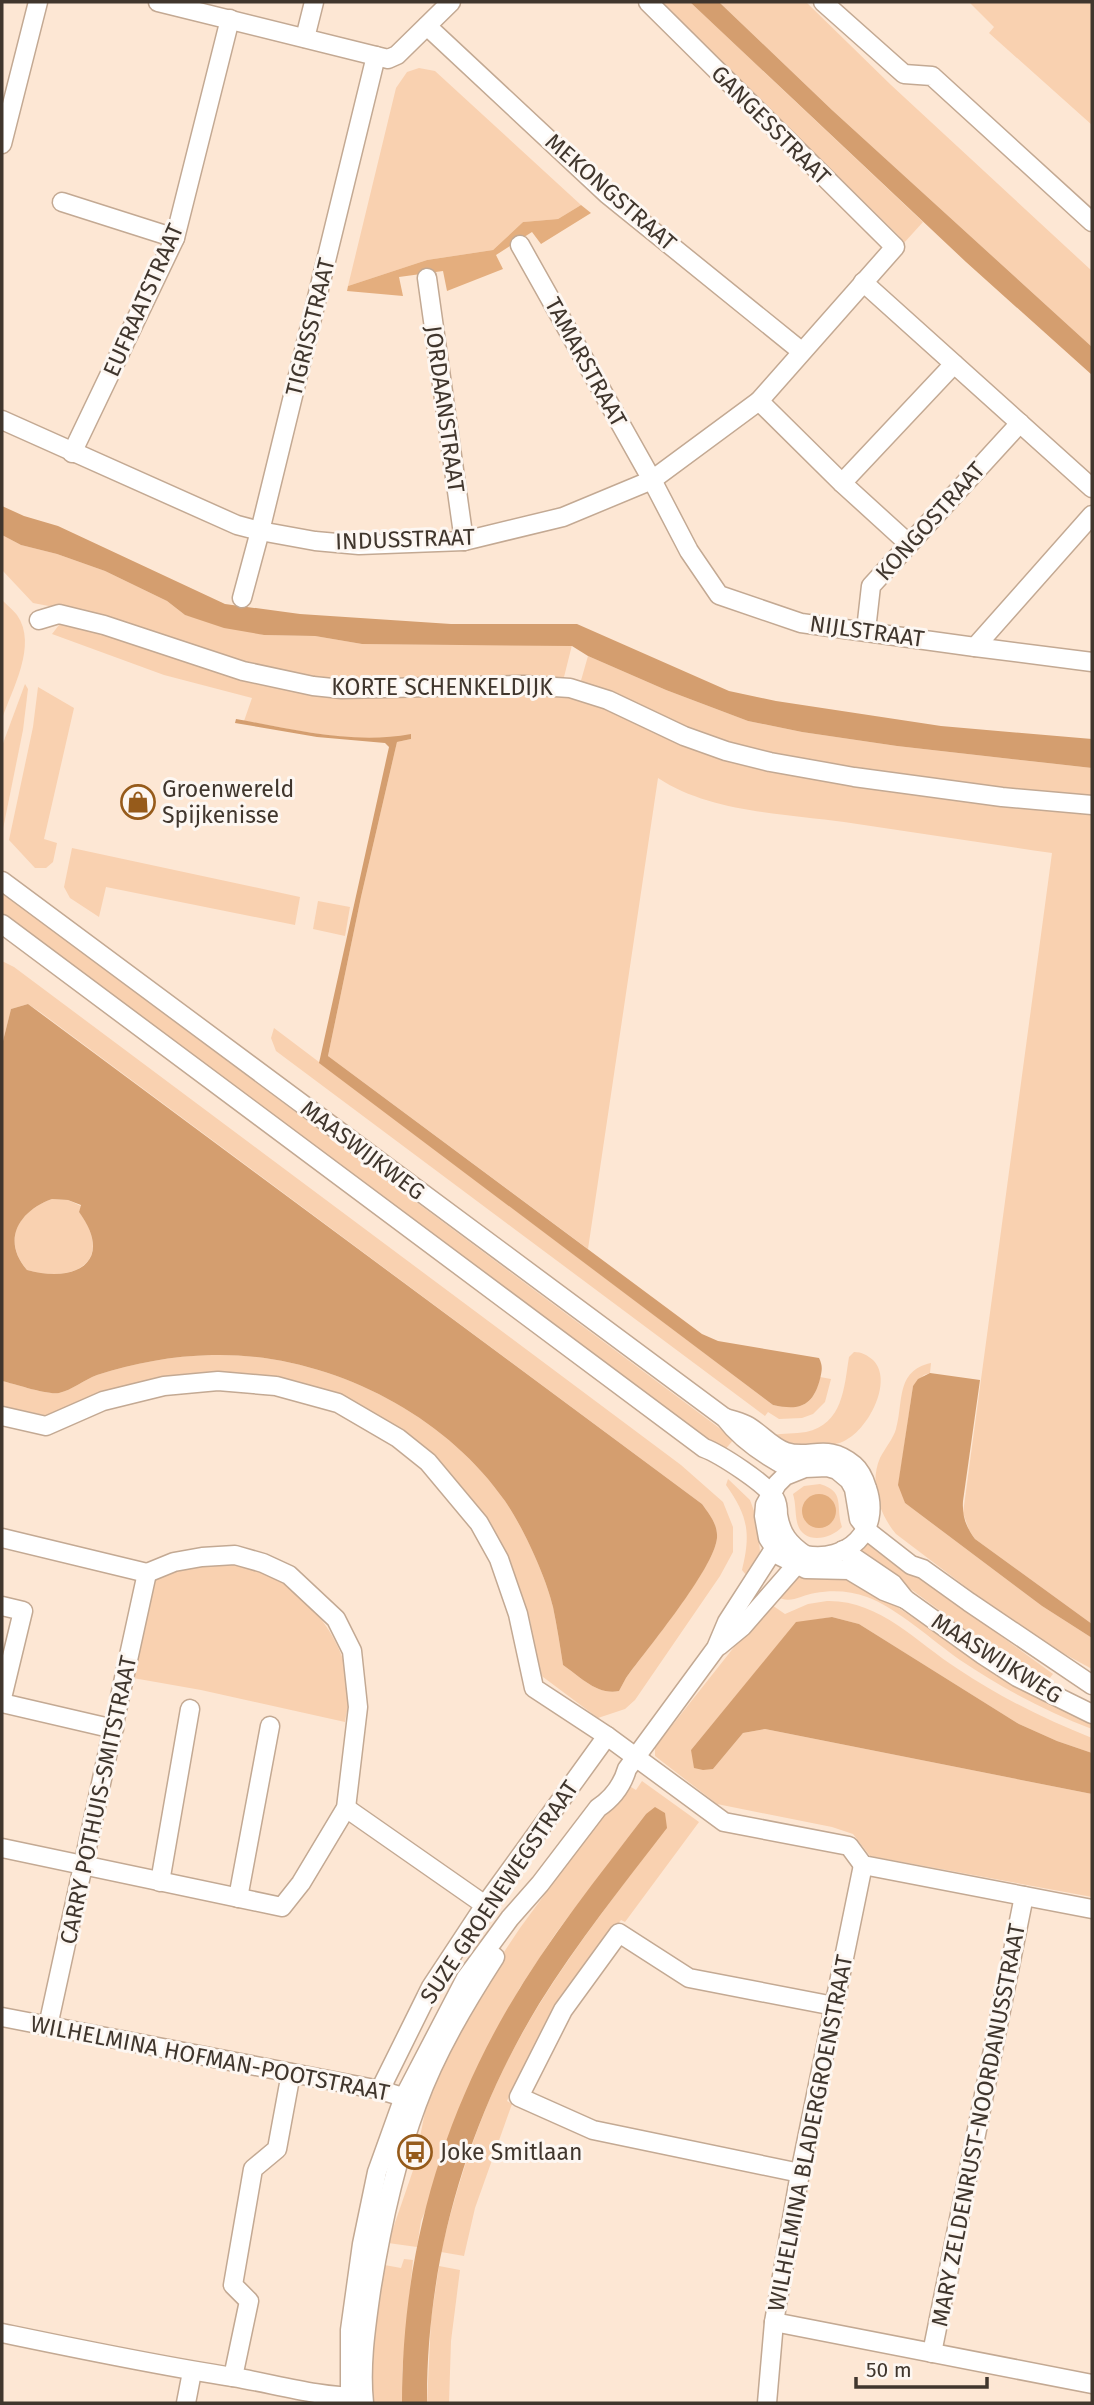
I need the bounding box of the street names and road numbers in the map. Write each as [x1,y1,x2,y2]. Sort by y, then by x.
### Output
street label: GANGESSTRAAT [706,60,837,191]
street label: MEKONGSTRAAT [540,127,682,257]
street label: EUFRAATSTRAAT [97,219,189,381]
street label: TIGRISSTRAAT [279,255,341,399]
street label: TAMARSTRAAT [539,292,633,432]
street label: JORDAANSTRAAT [419,324,471,494]
street label: KONGOSTRAAT [869,456,991,586]
street label: INDUSSTRAAT [335,523,475,555]
street label: NIJLSTRAAT [808,609,926,653]
street label: KORTE SCHENKELDIJK [331,673,553,701]
street label: MAASWIJKWEG [295,1094,431,1206]
street label: MAASWIJKWEG [927,1607,1067,1709]
street label: CARRY POTHUIS-SMITSTRAAT [54,1653,142,1947]
street label: SUZE GROENEWEGSTRAAT [414,1775,584,2009]
street label: MARY ZELDENRUST-NOORDANUSSTRAAT [925,1921,1031,2329]
street label: WILHELMINA BLADERGROENSTRAAT [762,1952,858,2314]
street label: WILHELMINA HOFMAN-POOTSTRAAT [28,2009,392,2107]

